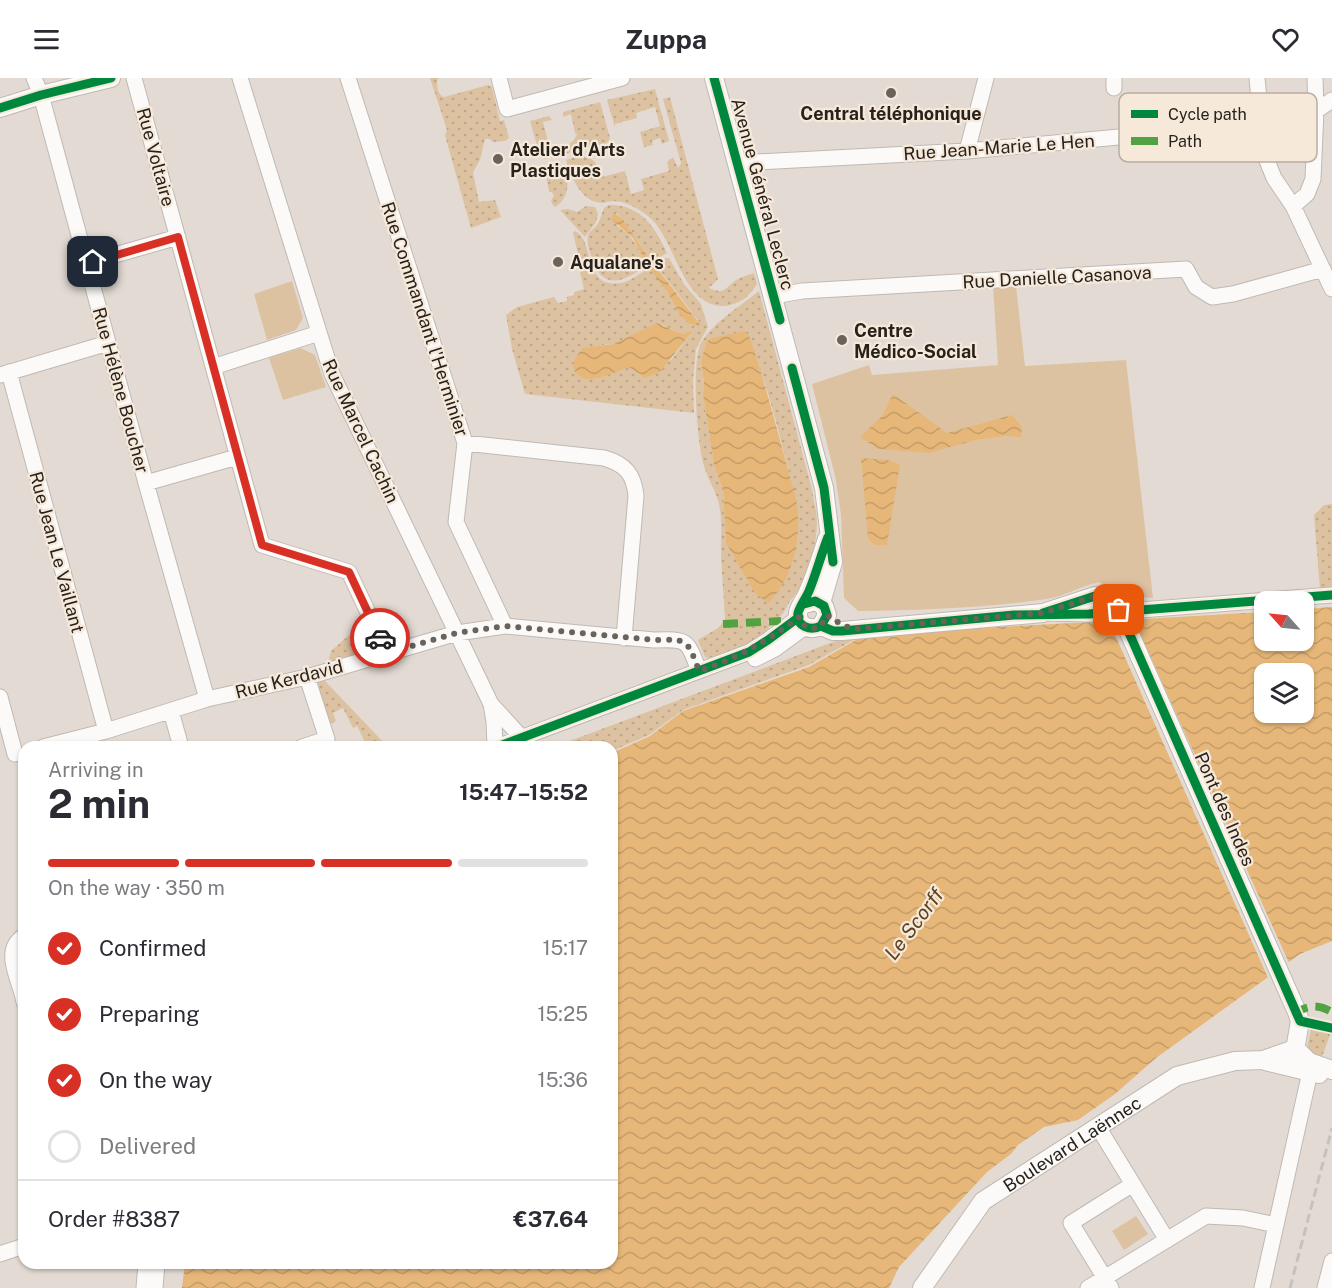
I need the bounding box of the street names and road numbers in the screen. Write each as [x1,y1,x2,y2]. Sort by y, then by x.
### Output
street label: Avenue Général Leclerc [727,95,799,293]
street label: Rue Voltaire [133,105,179,209]
street label: Rue Jean-Marie Le Hen [903,130,1095,164]
street label: Rue Commandant l'Herminier [377,199,473,439]
street label: Rue Danielle Casanova [962,262,1152,292]
street label: Rue Hélène Boucher [89,305,153,475]
street label: Rue Marcel Cachin [318,356,404,506]
street label: Rue Jean Le Vaillant [25,469,89,635]
street label: Rue Kerdavid [233,655,345,703]
street label: Pont des Indes [1191,749,1259,869]
street label: Boulevard Laënnec [999,1092,1145,1196]

